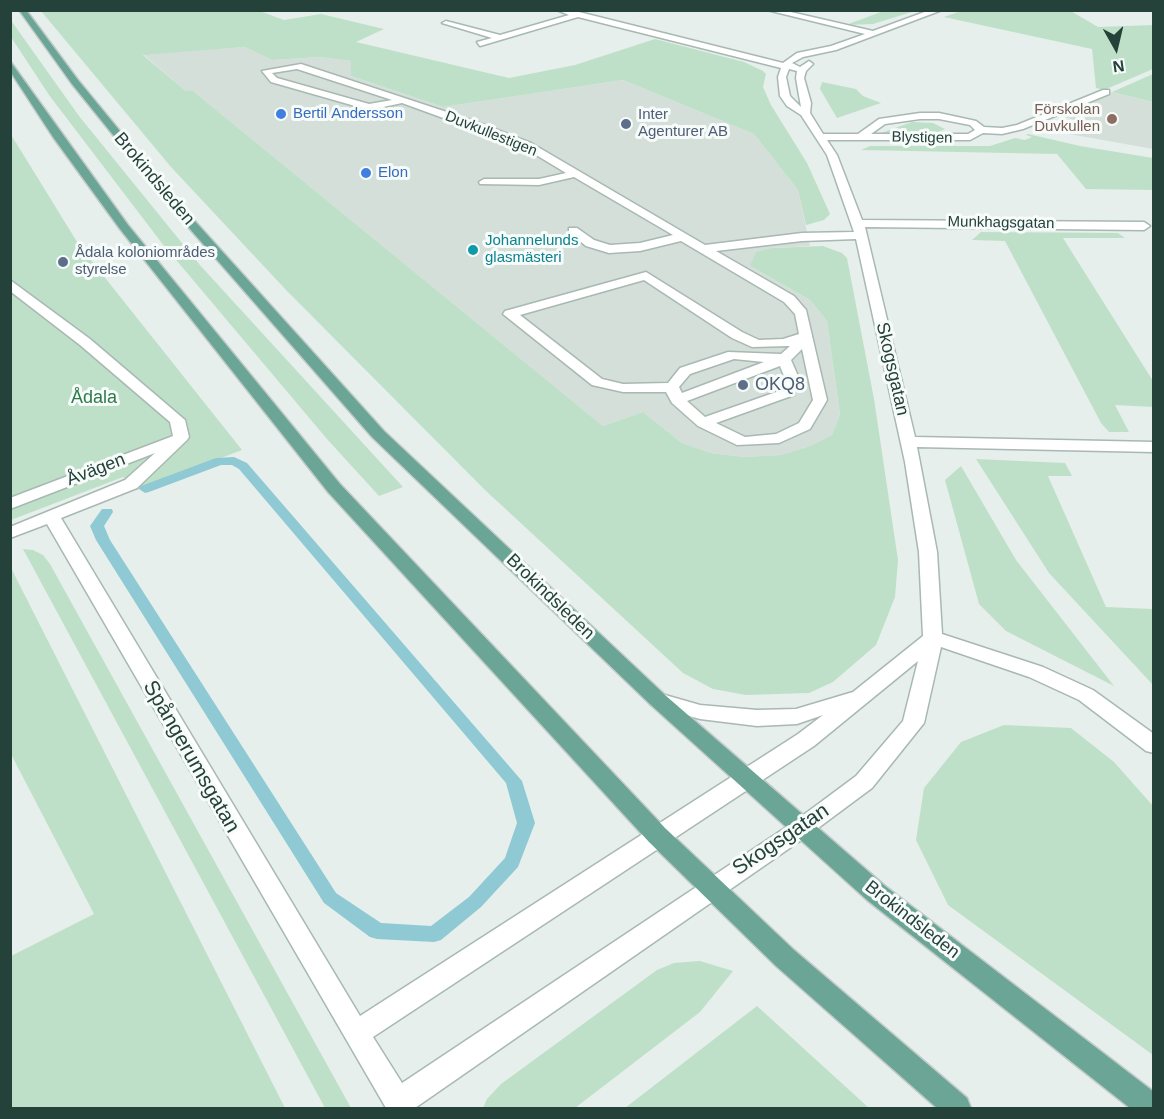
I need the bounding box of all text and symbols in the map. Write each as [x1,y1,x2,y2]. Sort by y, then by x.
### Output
north arrow [1086,18,1146,78]
text: N [1112,57,1125,76]
place label: Förskolan Duvkullen [1034,101,1100,136]
place label: Bertil Andersson [293,105,403,123]
place label: Inter Agenturer AB [638,106,728,141]
marker: Bertil Andersson [274,107,288,121]
street label: Duvkullestigen [442,107,540,161]
marker: Förskolan Duvkullen [1105,112,1119,126]
marker: Inter Agenturer AB [619,117,633,131]
street label: Brokindsleden [109,128,199,230]
street label: Blystigen [891,128,953,148]
place label: Elon [378,164,408,182]
marker: Elon [359,166,373,180]
street label: Munkhagsgatan [947,213,1055,233]
place label: Johannelunds glasmästeri [485,232,578,267]
marker: Johannelunds glasmästeri [466,243,480,257]
place label: Ådala koloniområdes styrelse [75,244,215,279]
marker: Ådala koloniområdes styrelse [56,255,70,269]
street label: Skogsgatan [871,320,913,418]
place label: OKQ8 [755,374,805,396]
marker: OKQ8 [736,378,750,392]
park label: Ådala [71,387,117,409]
street label: Åvägen [64,449,128,491]
street label: Brokindsleden [501,550,599,644]
street label: Spångerumsgatan [137,676,245,838]
street label: Skogsgatan [728,799,834,881]
street label: Brokindsleden [860,876,964,964]

